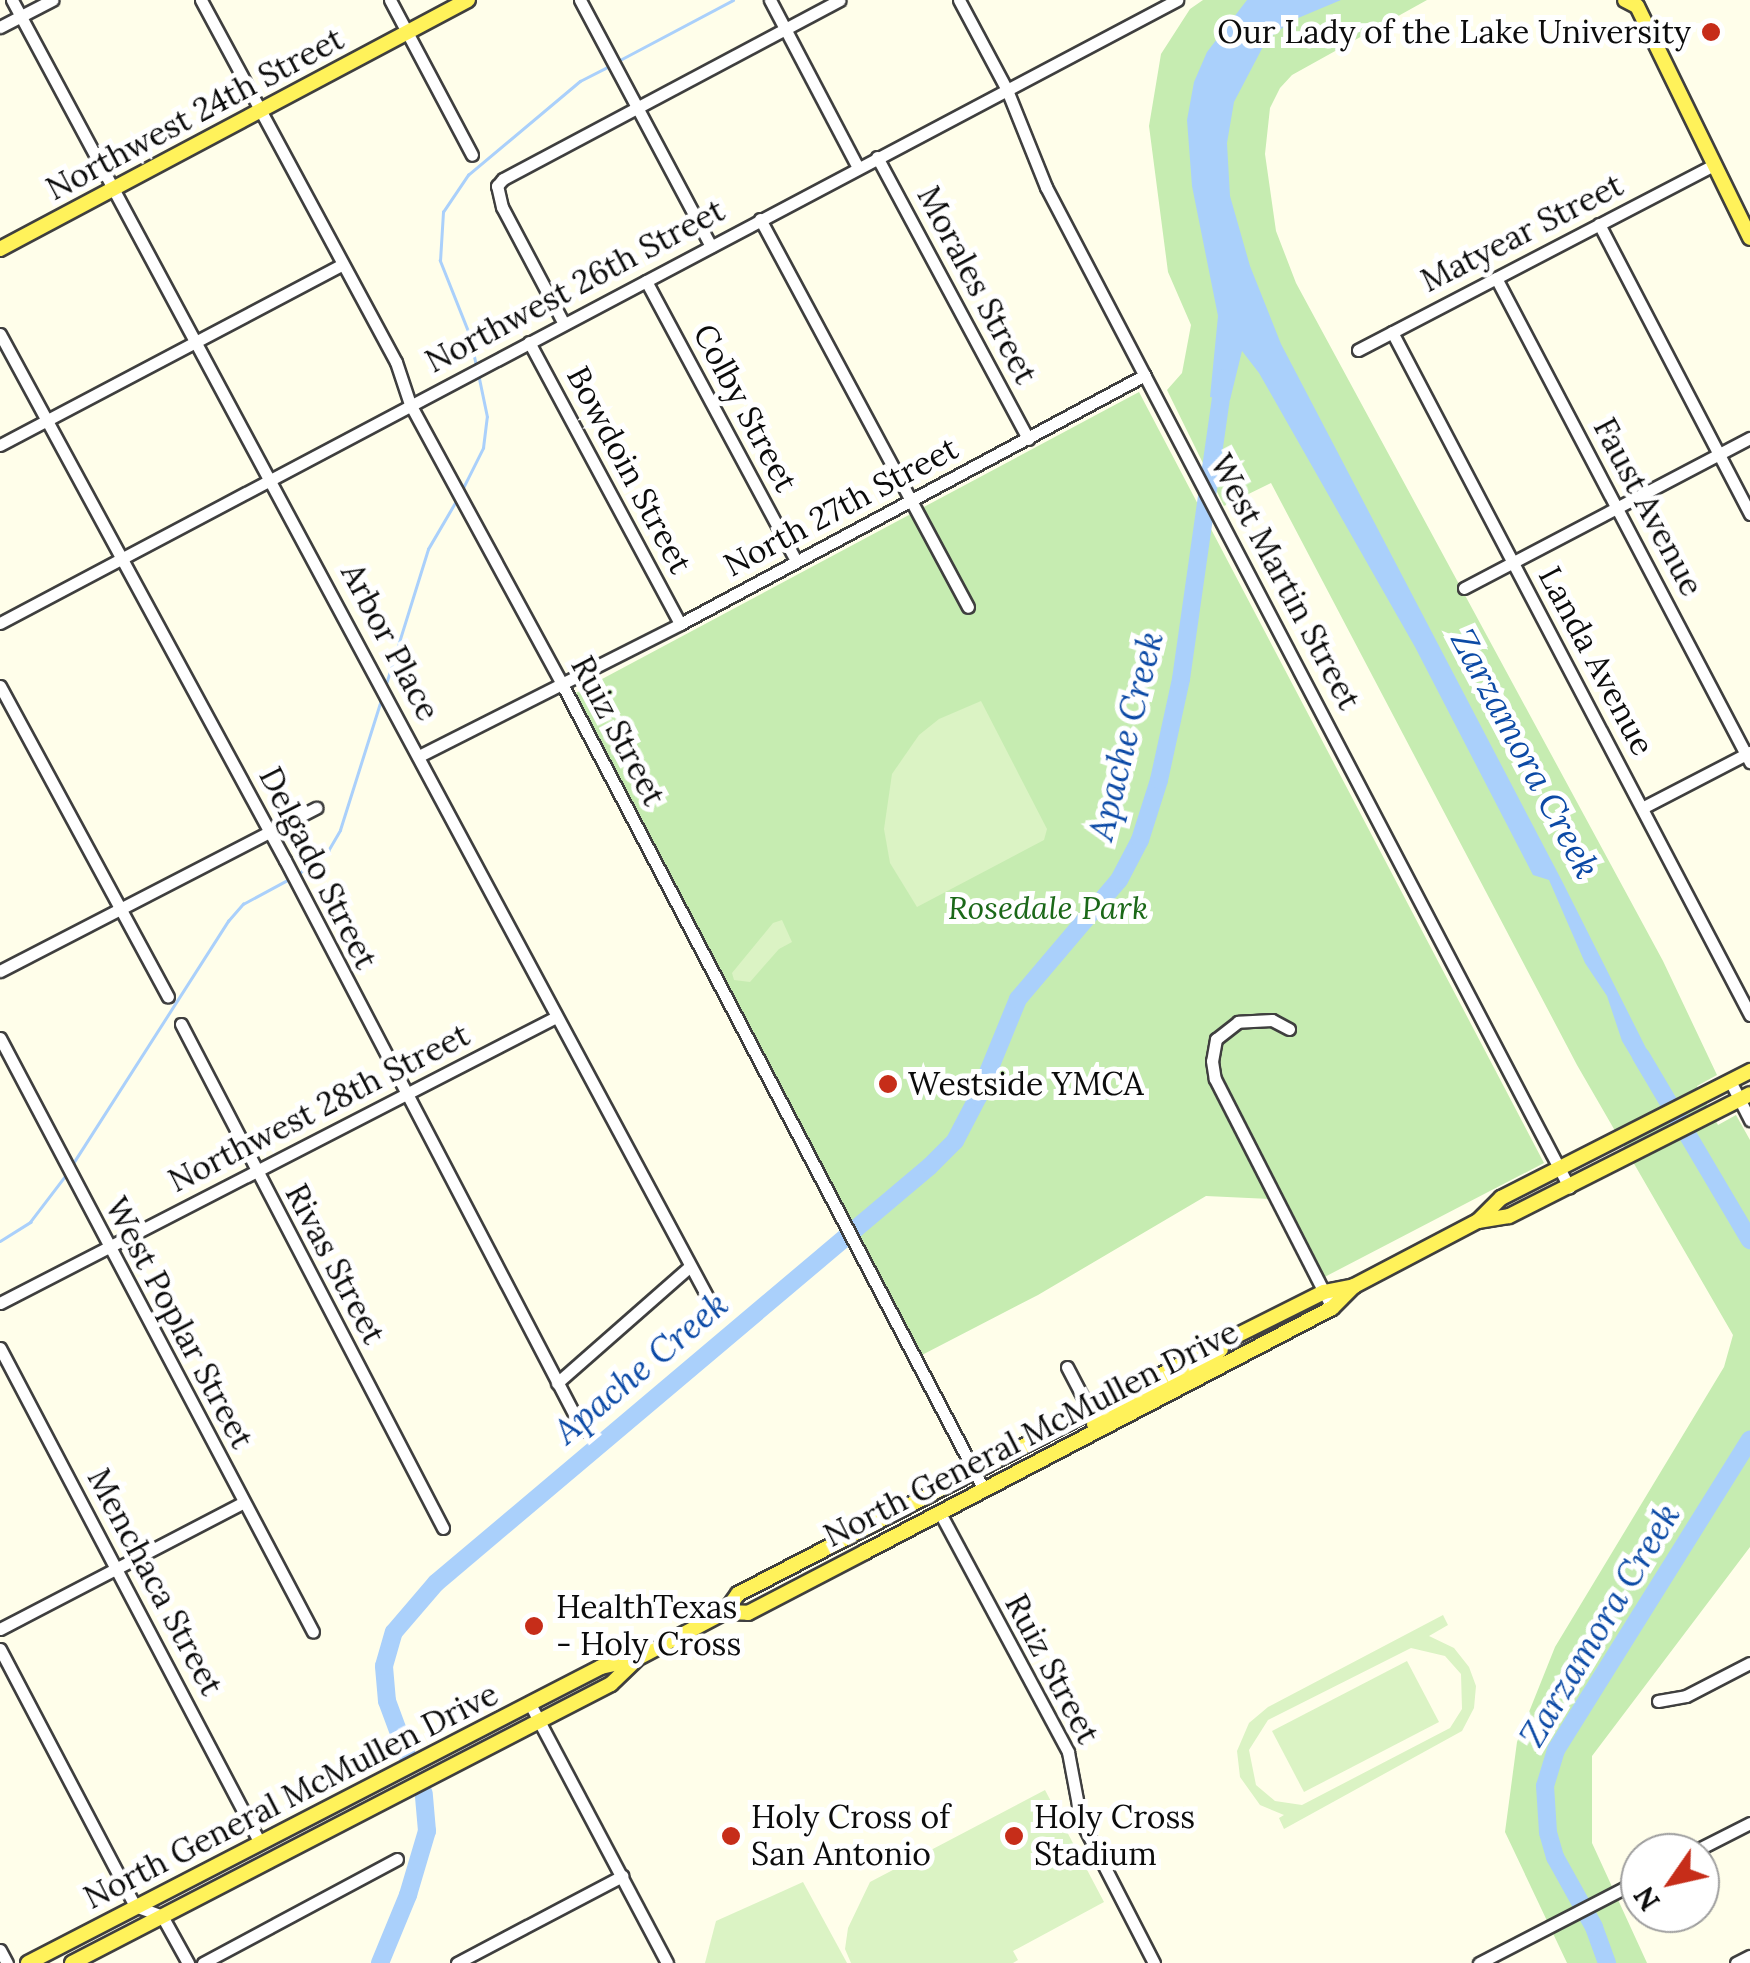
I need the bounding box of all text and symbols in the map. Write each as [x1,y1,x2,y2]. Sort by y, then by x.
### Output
place label: Our Lady of the Lake University [1217,13,1691,51]
street label: Northwest 24th Street [40,19,350,209]
marker: Our Lady of the Lake University [1700,21,1722,43]
street label: Matyear Street [1415,166,1629,300]
street label: Morales Street [909,180,1045,390]
street label: Northwest 26th Street [419,191,731,381]
street label: Colby Street [685,318,805,498]
street label: Bowdoin Street [558,360,700,580]
street label: Faust Avenue [1585,411,1711,603]
street label: North 27th Street [717,429,965,585]
street label: West Martin Street [1202,448,1368,716]
street label: Arbor Place [333,557,447,727]
street label: Landa Avenue [1530,560,1662,762]
water label: Zarzamora Creek [1442,622,1608,886]
water label: Apache Creek [1080,627,1172,845]
street label: Ruiz Street [563,650,673,812]
street label: Delgado Street [251,761,385,975]
park label: Rosedale Park [948,889,1148,927]
street label: Northwest 28th Street [162,1015,476,1201]
place label: Westside YMCA [908,1065,1143,1103]
marker: Westside YMCA [877,1073,899,1095]
street label: Rivas Street [277,1178,393,1350]
street label: West Poplar Street [97,1191,261,1455]
water label: Apache Creek [545,1283,737,1453]
street label: North General McMullen Drive [818,1313,1244,1555]
street label: Menchaca Street [79,1462,231,1702]
water label: Zarzamora Creek [1511,1496,1689,1754]
street label: Ruiz Street [997,1588,1107,1750]
place label: HealthTexas - Holy Cross [556,1589,741,1664]
marker: HealthTexas - Holy Cross [521,1613,547,1639]
street label: North General McMullen Drive [78,1675,504,1917]
place label: Holy Cross of San Antonio [751,1799,950,1874]
place label: Holy Cross Stadium [1034,1799,1195,1874]
marker: Holy Cross of San Antonio [720,1825,742,1847]
marker: Holy Cross Stadium [1003,1825,1025,1847]
north arrow [1620,1833,1720,1933]
text: N [1626,1880,1668,1918]

